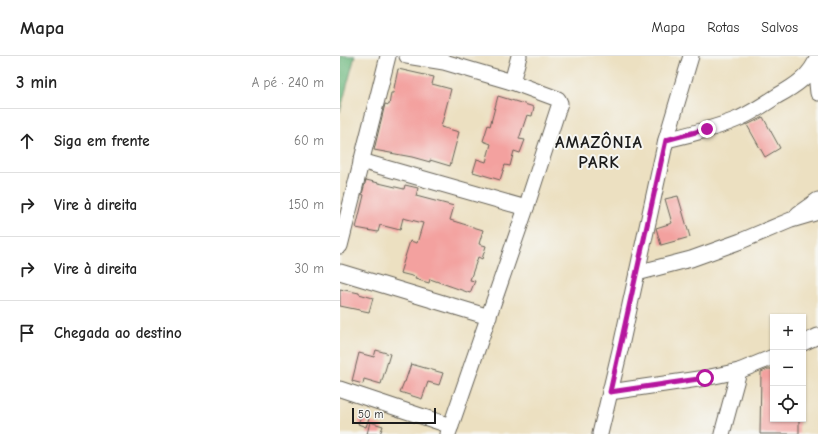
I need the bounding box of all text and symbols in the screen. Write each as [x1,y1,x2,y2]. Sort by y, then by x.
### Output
text: Mapa [20,17,65,39]
text: Mapa [652,19,685,36]
text: Rotas [707,19,739,36]
text: Salvos [761,19,798,36]
text: 3 min [16,73,57,92]
text: A pé · 240 m [252,75,324,90]
route end [698,120,716,138]
icon: ahead [16,130,38,152]
district label: AMAZÔNIA PARK [555,131,643,172]
text: Siga em frente [54,132,150,150]
text: 60 m [294,133,324,148]
icon: right [16,194,38,216]
text: Vire à direita [54,196,137,214]
text: 150 m [289,197,324,212]
icon: right [16,258,38,280]
text: Vire à direita [54,260,137,278]
text: 30 m [294,261,324,276]
map controls [770,314,806,422]
button: + [770,314,806,350]
icon: arrive [16,322,38,344]
text: Chegada ao destino [54,324,182,342]
button: − [770,350,806,386]
route start [696,369,714,387]
button: locate [770,386,806,422]
scale bar [352,406,436,425]
text: 50 m [358,408,383,421]

